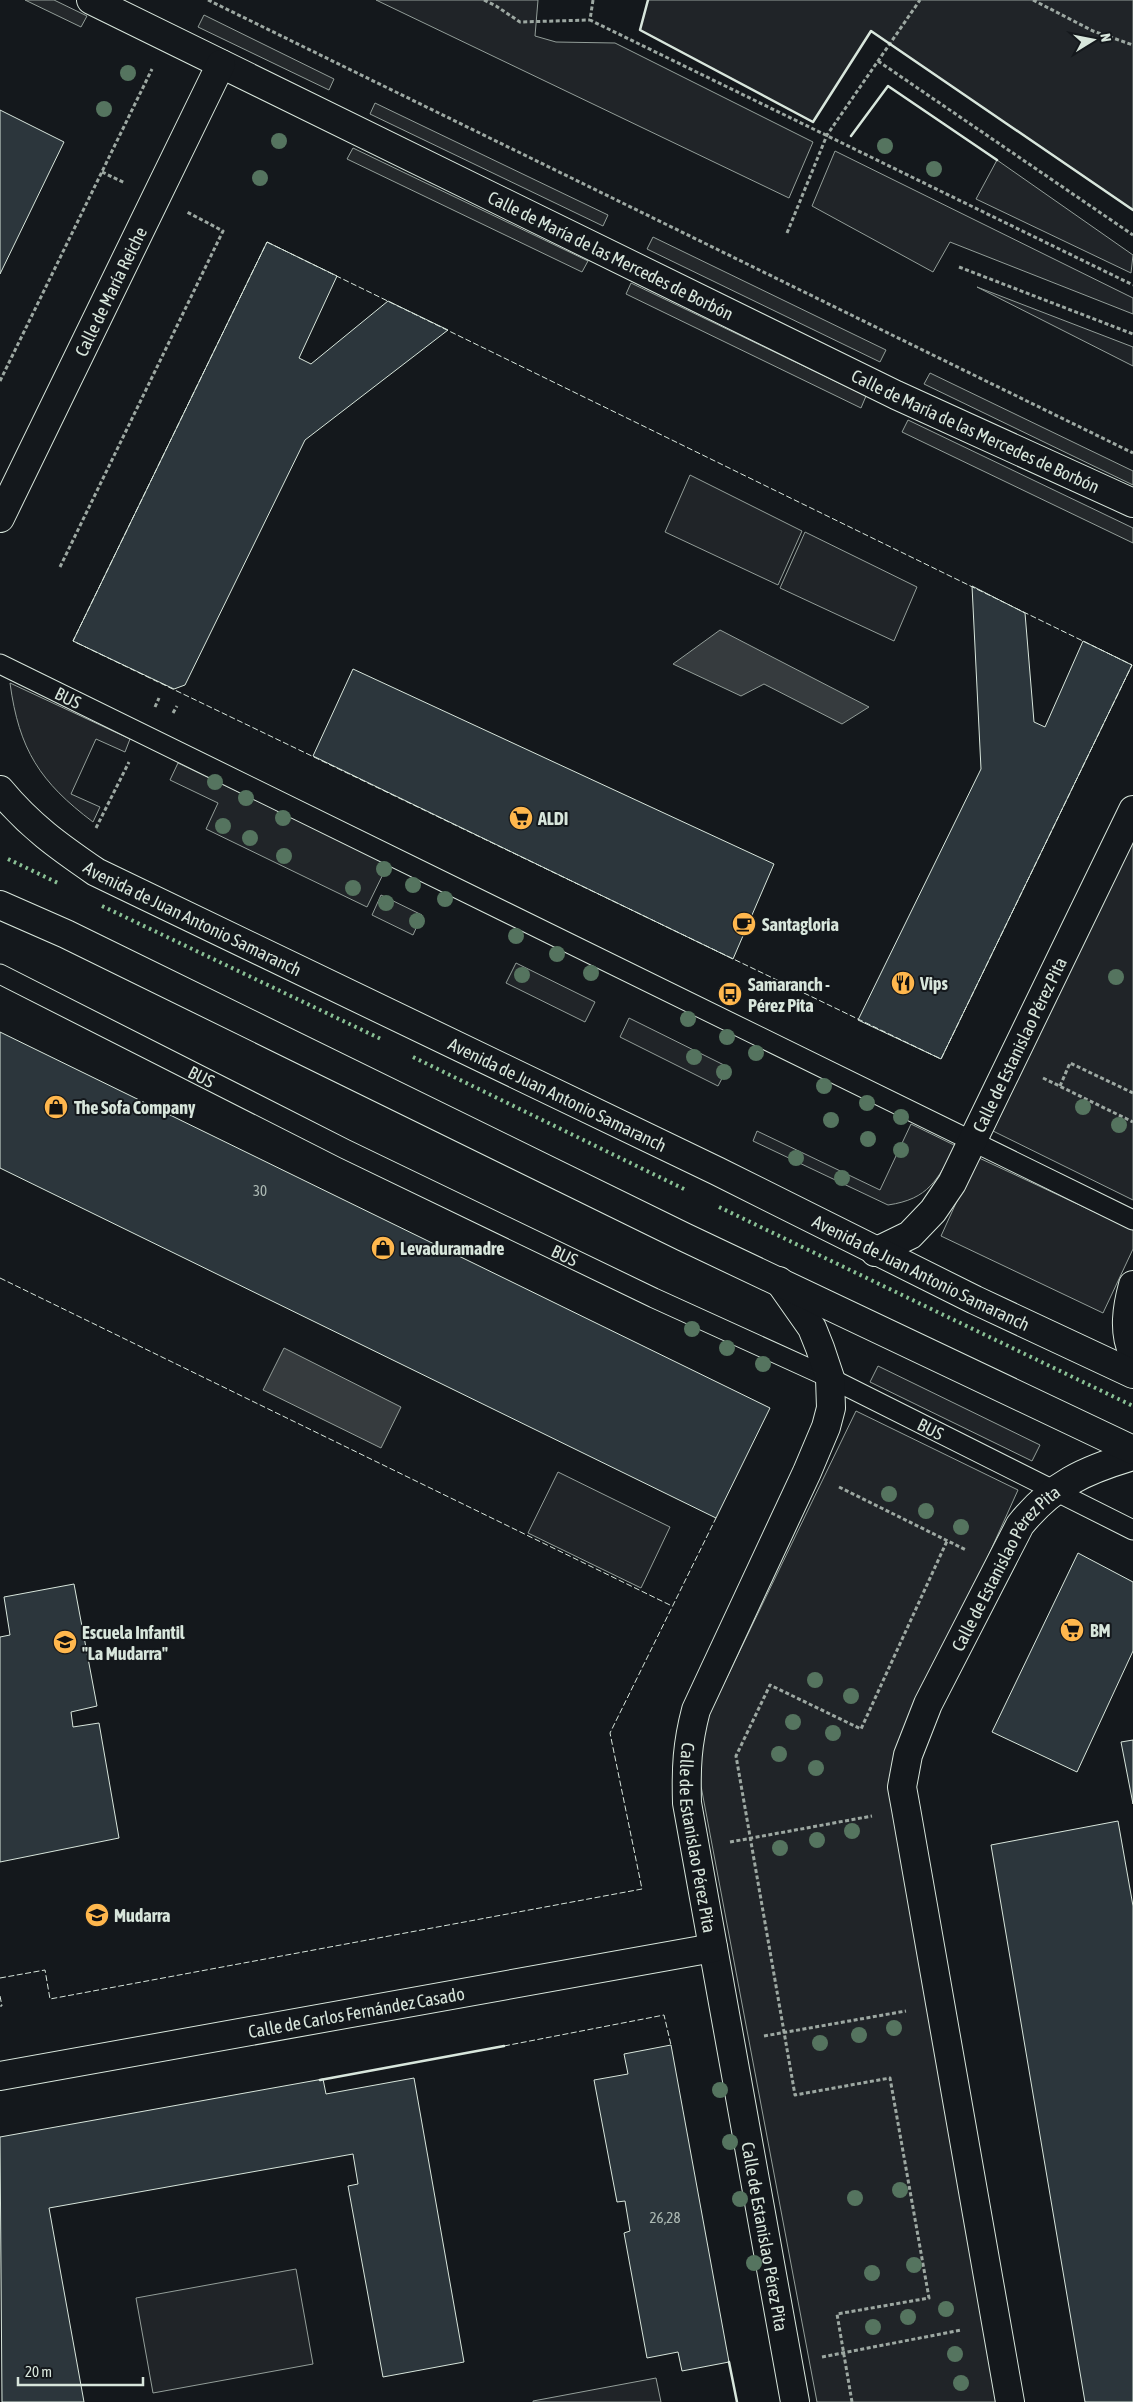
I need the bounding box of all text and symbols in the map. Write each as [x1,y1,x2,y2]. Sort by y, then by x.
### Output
north arrow [1068,15,1118,65]
text: N [1097,32,1114,43]
street label: Calle de María de las Mercedes de Borbón [485,186,737,324]
street label: Calle de María Reiche [70,223,151,360]
street label: Calle de María de las Mercedes de Borbón [848,364,1103,497]
street label: BUS [52,682,85,713]
supermarket icon: ALDI [508,805,534,831]
place label: ALDI [537,808,568,829]
street label: Avenida de Juan Antonio Samaranch [80,856,305,980]
cafe icon: Santagloria [731,911,757,937]
place label: Santagloria [762,914,839,935]
street label: Calle de Estanislao Pérez Pita [968,953,1071,1135]
restaurant icon: Vips [890,970,916,996]
place label: Vips [919,973,948,994]
place label: Samaranch - Pérez Pita [748,974,830,1016]
bus stop icon: Samaranch - Pérez Pita [717,981,743,1007]
street label: Avenida de Juan Antonio Samaranch [445,1033,670,1156]
street label: BUS [185,1061,219,1092]
shop icon: The Sofa Company [43,1094,69,1120]
place label: The Sofa Company [74,1097,196,1118]
house number: 30 [253,1182,267,1199]
street label: Avenida de Juan Antonio Samaranch [809,1210,1033,1335]
shop icon: Levaduramadre [370,1235,396,1261]
place label: Levaduramadre [400,1238,504,1259]
street label: BUS [548,1240,582,1271]
street label: BUS [914,1413,948,1444]
street label: Calle de Estanislao Pérez Pita [947,1481,1064,1654]
supermarket icon: BM [1059,1617,1085,1643]
place label: BM [1090,1620,1111,1641]
place label: Escuela Infantil "La Mudarra" [82,1622,185,1664]
school or university icon: Escuela Infantil "La Mudarra" [52,1629,78,1655]
street label: Calle de Estanislao Pérez Pita [676,1741,721,1934]
school or university icon: Mudarra [84,1902,110,1928]
place label: Mudarra [114,1905,170,1926]
street label: Calle de Carlos Fernández Casado [246,1982,466,2042]
street label: Calle de Estanislao Pérez Pita [738,2140,793,2333]
house number: 26,28 [650,2209,680,2226]
scale bar [18,2354,142,2386]
text: 20 m [25,2363,52,2380]

